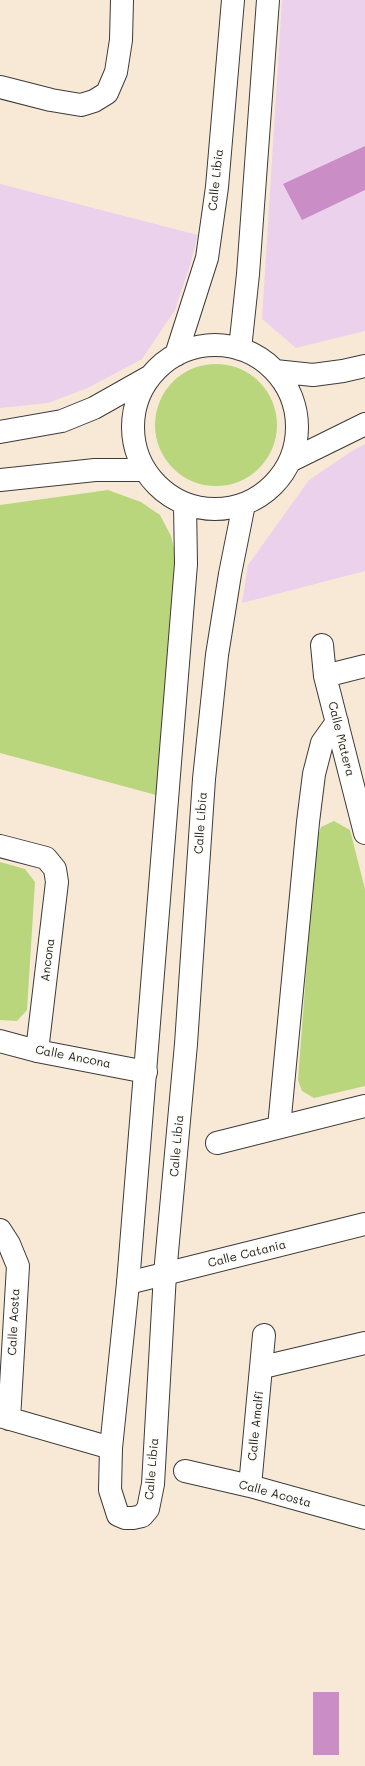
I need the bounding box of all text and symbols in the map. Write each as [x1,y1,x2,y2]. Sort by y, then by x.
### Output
street label: Calle Libia [206,148,226,212]
street label: Calle Matera [325,700,357,778]
street label: Calle Libia [192,792,210,854]
street label: Ancona [38,938,58,982]
street label: Calle Ancona [34,1043,112,1071]
street label: Calle Libia [167,1114,187,1178]
street label: Calle Catania [206,1237,288,1271]
street label: Calle Aosta [5,1288,23,1356]
street label: Calle Amalfi [245,1390,267,1462]
street label: Calle Libia [142,1437,162,1501]
street label: Calle Acosta [237,1477,313,1511]

